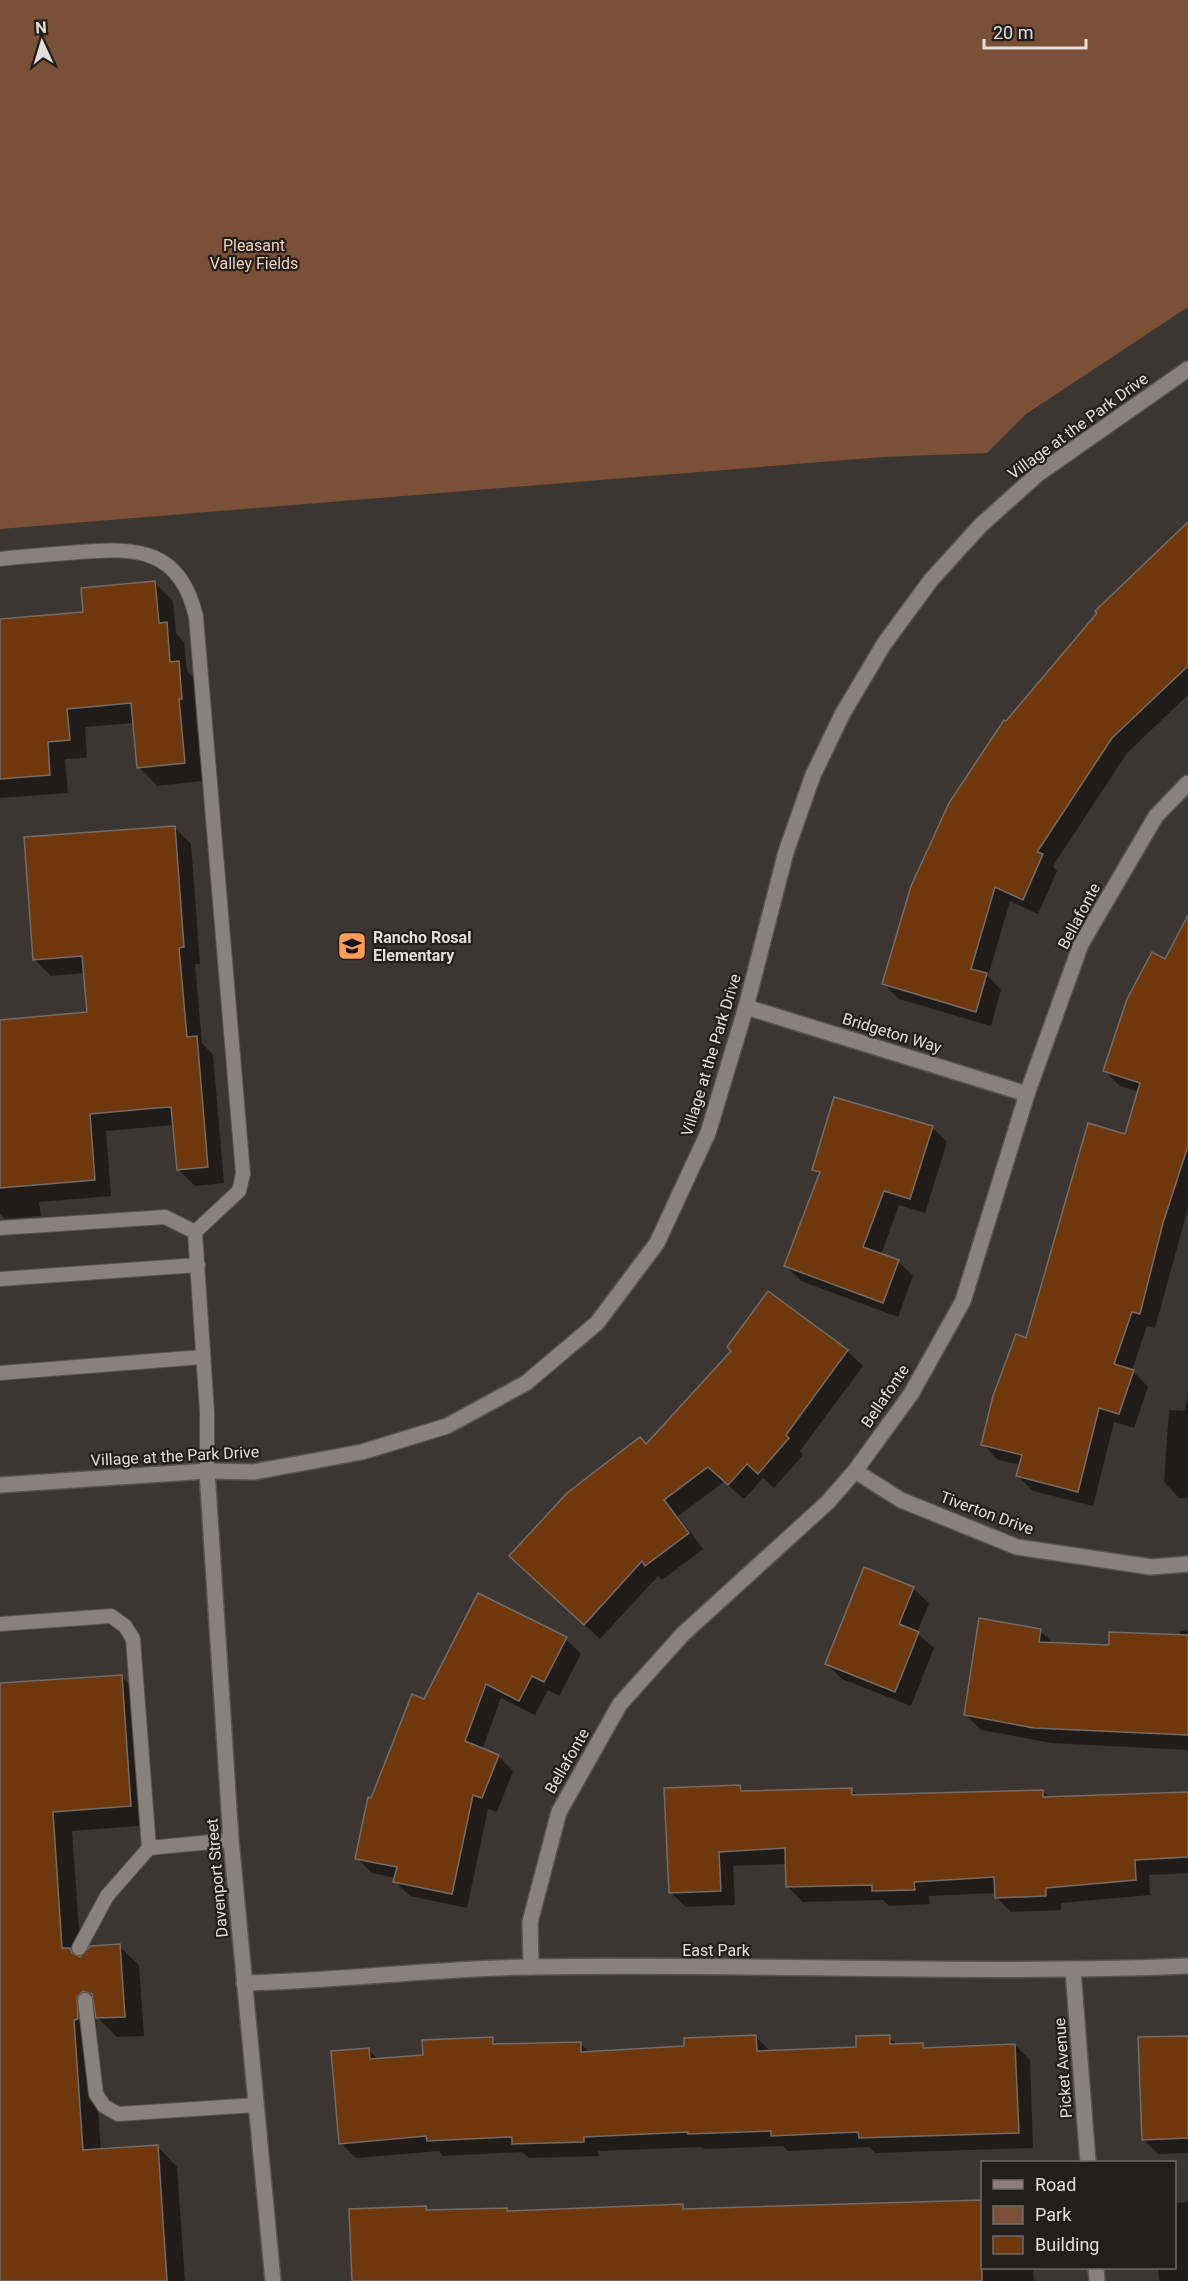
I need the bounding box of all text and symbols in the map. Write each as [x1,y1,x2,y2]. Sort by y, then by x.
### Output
north arrow [12,12,72,72]
scale bar [984,12,1086,50]
text: N [35,18,47,37]
text: 20 m [993,22,1033,43]
park label: Pleasant Valley Fields [210,236,298,273]
street label: Village at the Park Drive [1004,369,1152,483]
street label: Bellafonte [1054,880,1104,952]
place label: Rancho Rosal Elementary [373,928,471,965]
school or university icon: Rancho Rosal Elementary [336,930,368,962]
street label: Village at the Park Drive [677,972,745,1138]
street label: Bridgeton Way [840,1009,944,1057]
street label: Bellafonte [857,1361,913,1431]
street label: Village at the Park Drive [90,1442,260,1470]
street label: Tiverton Drive [938,1487,1036,1539]
street label: Bellafonte [541,1725,593,1797]
street label: Davenport Street [202,1818,232,1938]
street label: East Park [682,1941,751,1960]
street label: Picket Avenue [1050,2017,1076,2119]
legend [981,2161,1176,2269]
text: Road [1035,2174,1076,2195]
text: Park [1035,2204,1072,2225]
text: Building [1035,2234,1099,2255]

